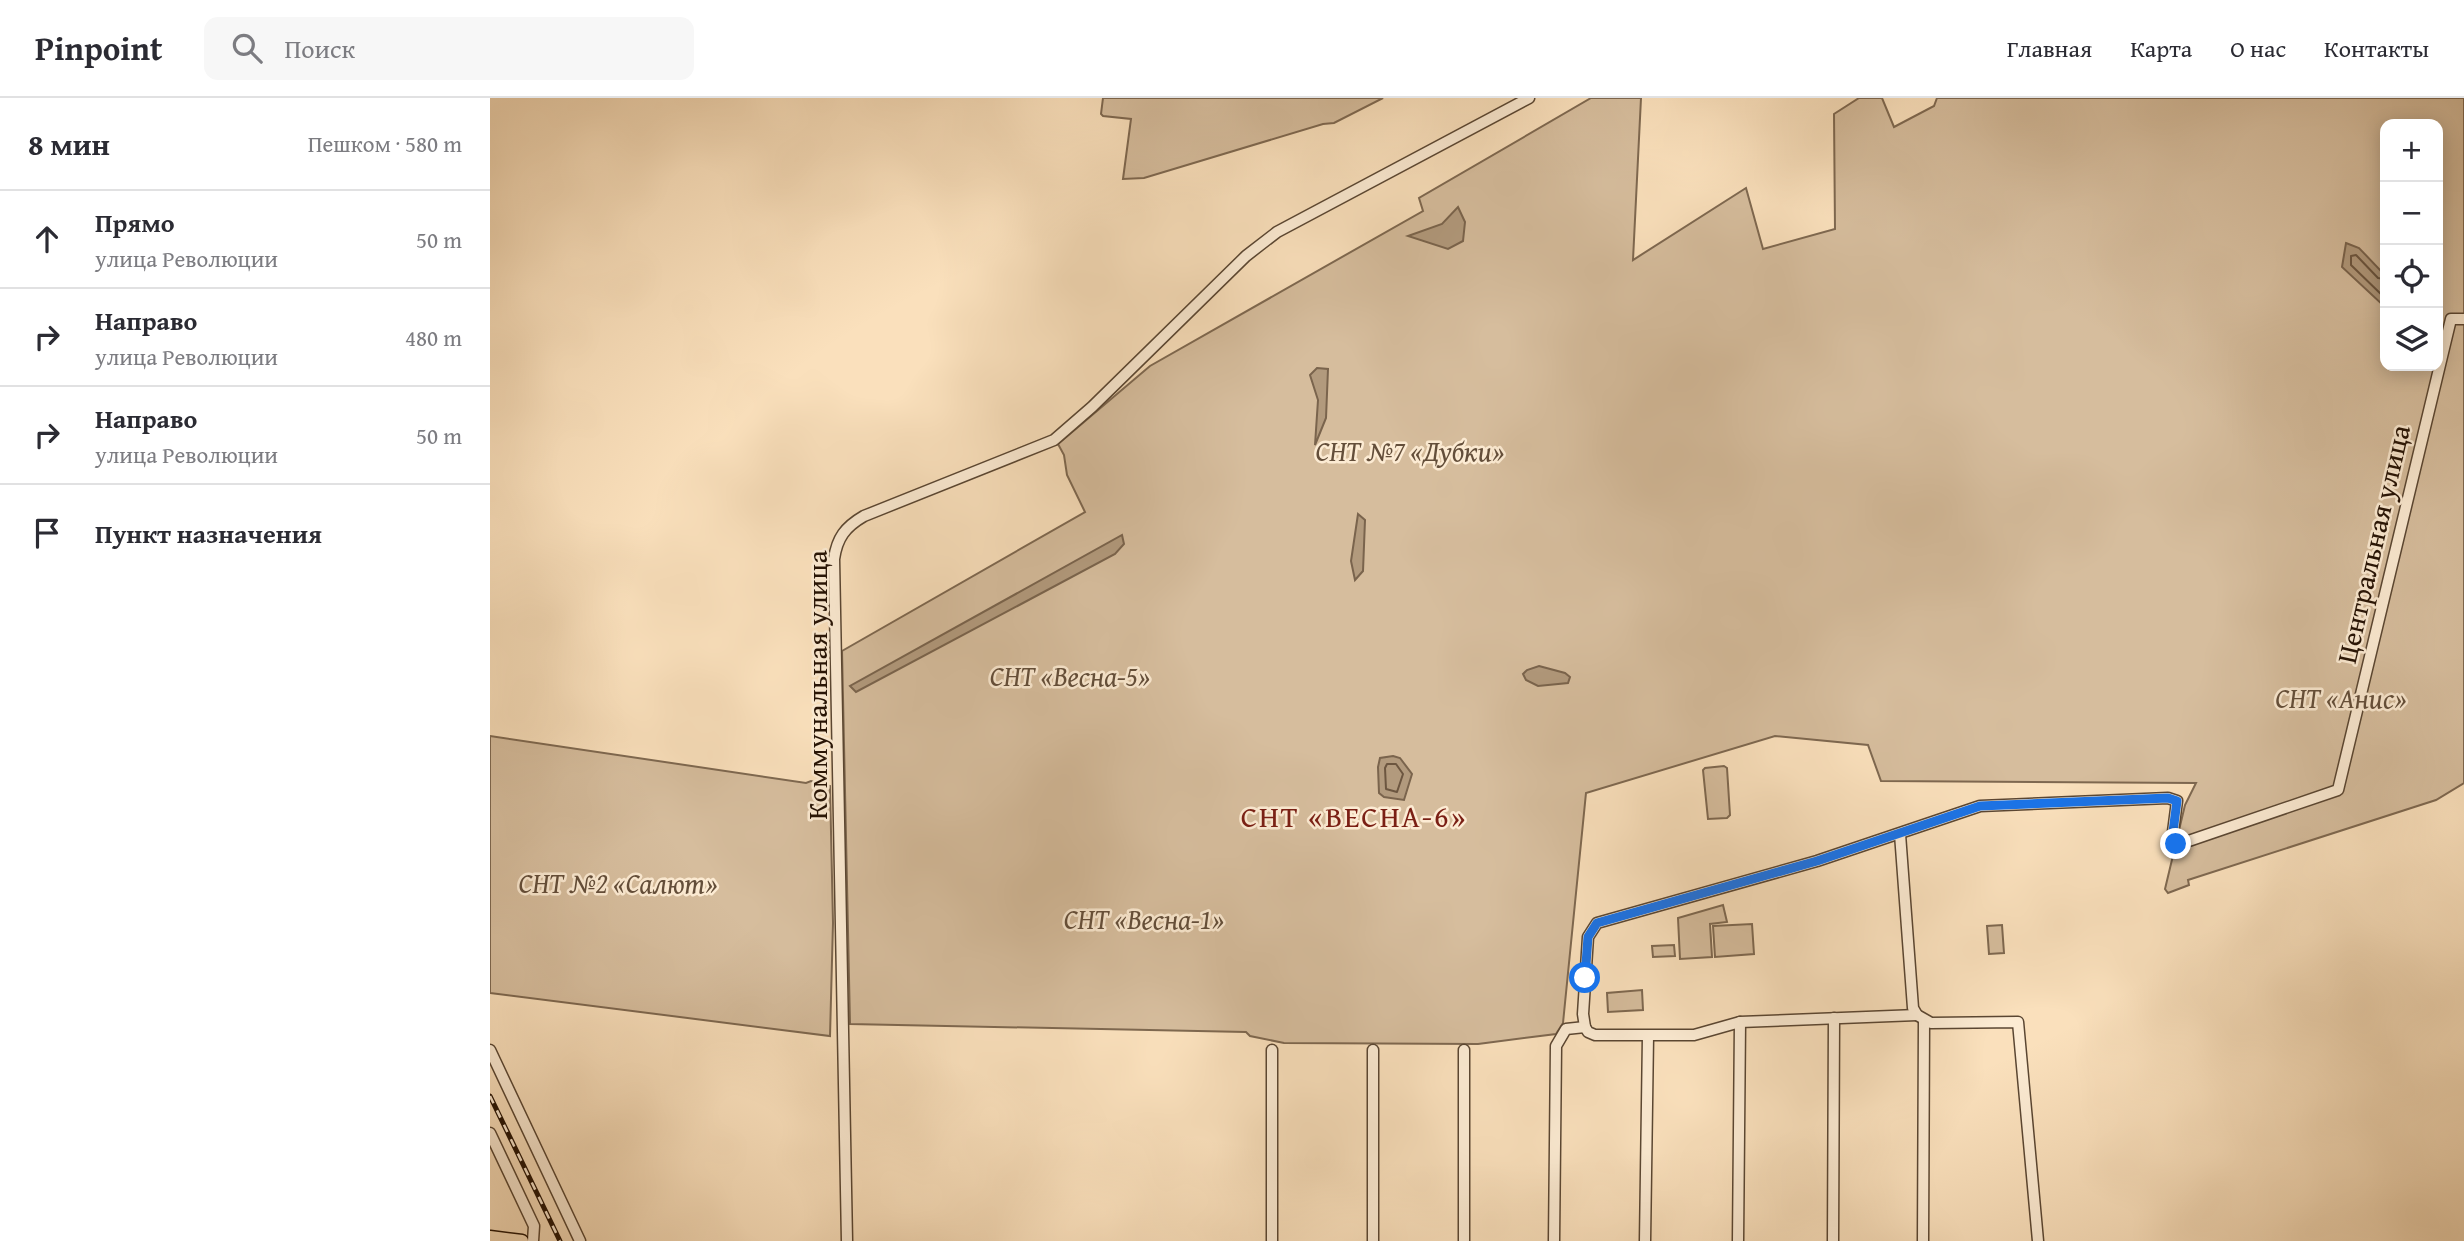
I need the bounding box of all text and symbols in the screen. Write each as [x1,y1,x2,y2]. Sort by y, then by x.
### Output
search box [204,17,694,80]
text: Pinpoint [35,24,162,72]
icon: search [228,29,266,67]
text: Поиск [284,29,355,68]
text: Главная [2007,31,2092,66]
text: Карта [2130,31,2192,66]
text: О нас [2230,31,2286,66]
text: Контакты [2324,31,2429,66]
map controls [2380,119,2443,371]
button: + [2380,119,2443,182]
text: 8 мин [28,122,110,166]
text: Пешком · 580 m [308,127,462,160]
button: − [2380,182,2443,245]
text: Прямо [95,203,175,242]
icon: ahead [28,220,66,258]
text: 50 m [416,223,462,256]
text: улица Революции [95,242,278,275]
button: locate [2380,245,2443,308]
text: Направо [95,301,197,340]
button: layers [2380,308,2443,371]
icon: right [28,318,66,356]
text: 480 m [405,321,462,354]
text: улица Революции [95,340,278,373]
text: Направо [95,399,197,438]
icon: right [28,416,66,454]
text: 50 m [416,419,462,452]
street label: Центральная улица [2325,420,2420,667]
park label: СНТ №7 «Дубки» [1315,430,1505,471]
text: улица Революции [95,438,278,471]
icon: arrive [28,514,66,552]
text: Пункт назначения [95,514,322,553]
street label: Коммунальная улица [796,550,837,820]
park label: СНТ «Весна-5» [990,655,1150,696]
park label: СНТ «Анис» [2275,677,2407,718]
district label: СНТ «ВЕСНА-6» [1241,794,1467,838]
route end [2160,828,2191,859]
park label: СНТ №2 «Салют» [518,862,718,903]
park label: СНТ «Весна-1» [1064,898,1224,939]
route start [1569,962,1600,993]

